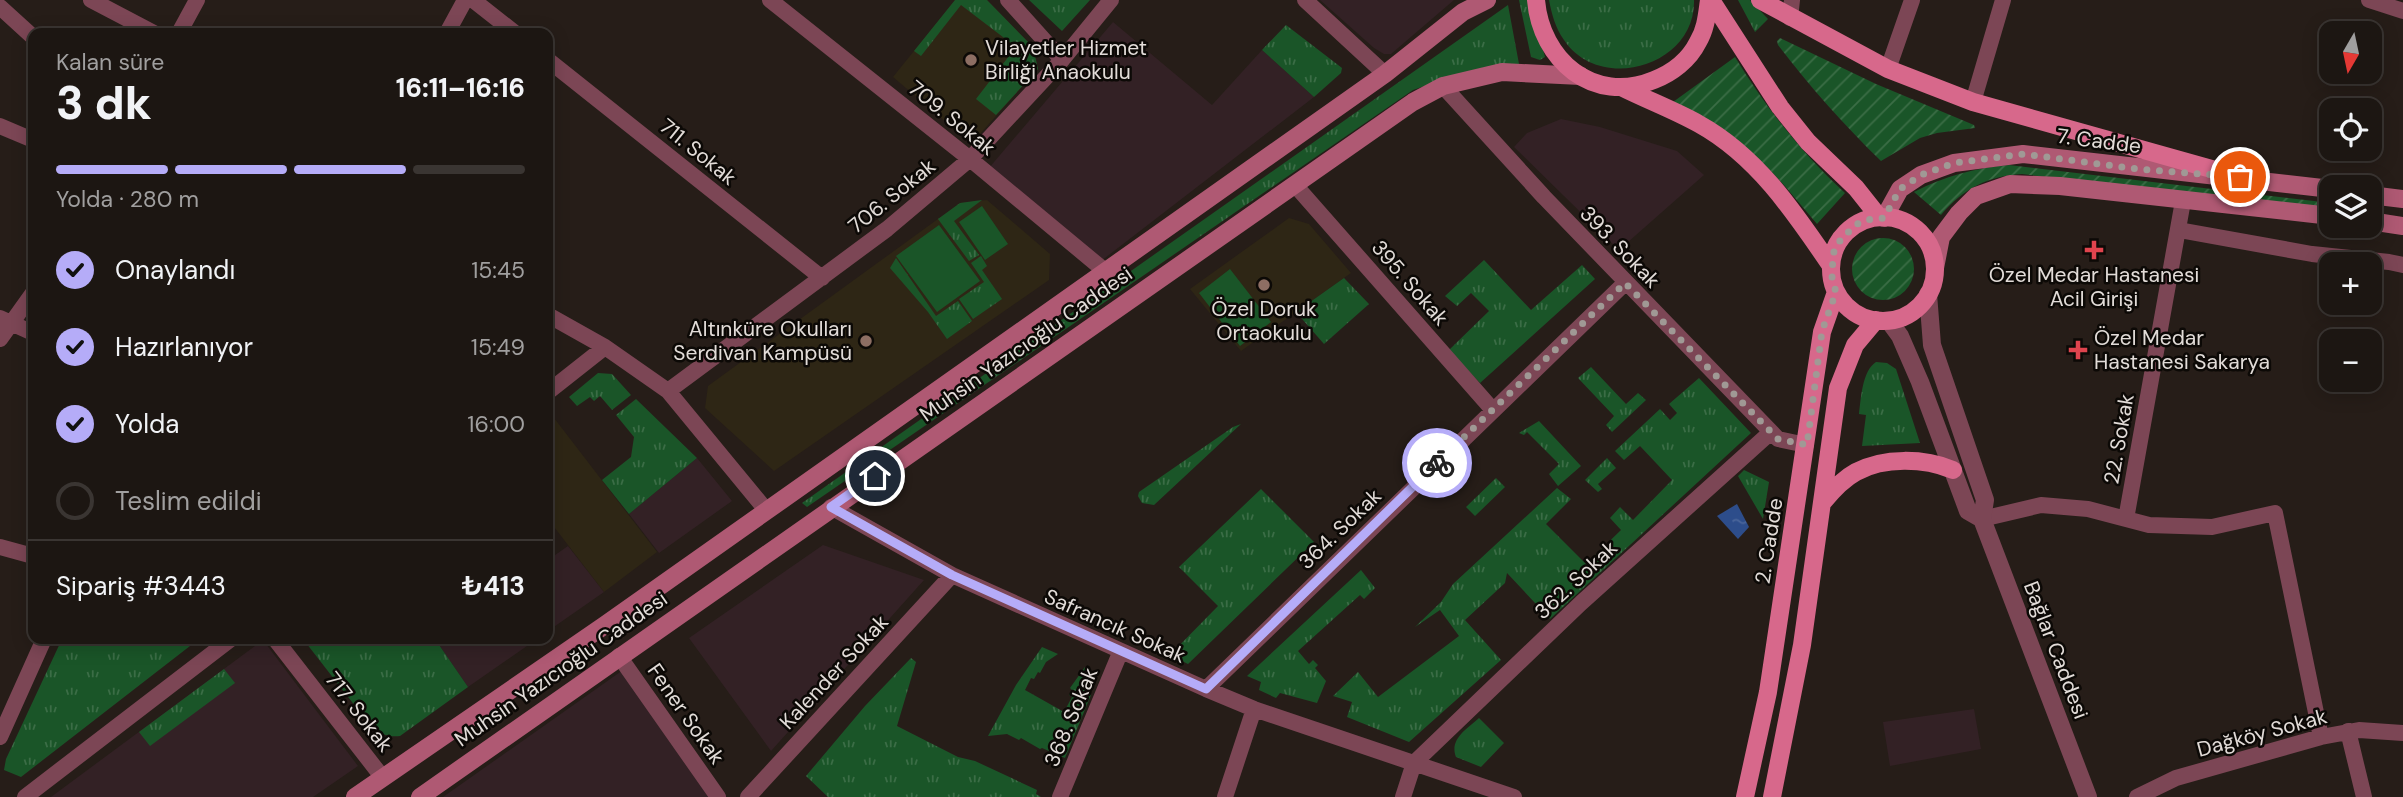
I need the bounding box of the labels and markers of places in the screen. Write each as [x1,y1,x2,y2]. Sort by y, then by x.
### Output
place label: Vilayetler Hizmet Birliği Anaokulu [985,34,1147,86]
marker: Vilayetler Hizmet Birliği Anaokulu [963,52,979,68]
pin [2210,147,2270,207]
marker: Özel Medar Hastanesi Acil Girişi [2084,240,2104,260]
place label: Özel Medar Hastanesi Acil Girişi [1989,261,2199,313]
marker: Özel Doruk Ortaokulu [1256,277,1272,293]
place label: Özel Doruk Ortaokulu [1211,295,1317,347]
place label: Altınküre Okulları Serdivan Kampüsü [673,315,852,367]
place label: Özel Medar Hastanesi Sakarya [2094,324,2270,376]
marker: Altınküre Okulları Serdivan Kampüsü [858,333,874,349]
marker: Özel Medar Hastanesi Sakarya [2068,340,2088,360]
pin [845,446,905,506]

